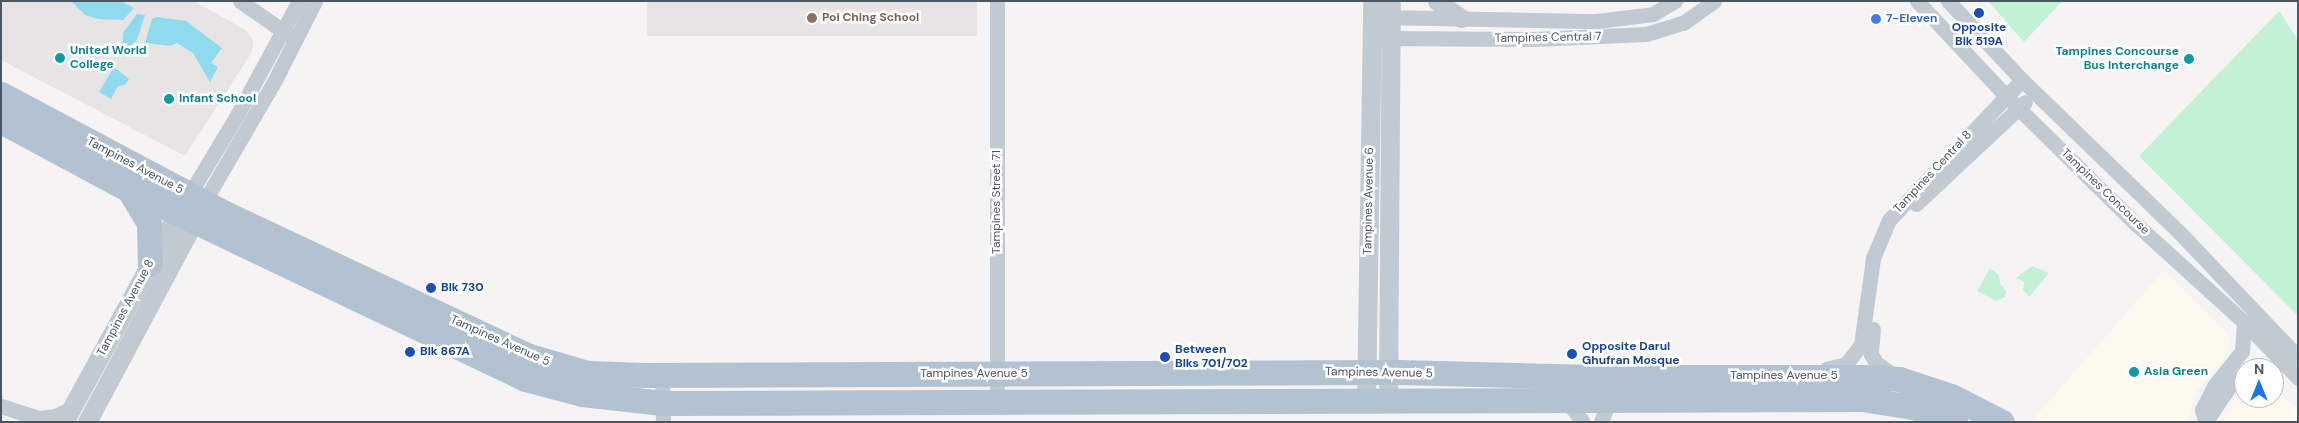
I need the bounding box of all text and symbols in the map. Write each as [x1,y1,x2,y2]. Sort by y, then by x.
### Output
marker: Opposite Blk 519A [1973,7,1985,19]
place label: Poi Ching School [822,11,919,25]
marker: Poi Ching School [806,12,818,24]
place label: 7-Eleven [1886,12,1938,26]
marker: 7-Eleven [1870,13,1882,25]
place label: Opposite Blk 519A [1952,21,2006,49]
street label: Tampines Central 7 [1495,30,1601,46]
place label: United World College [70,44,147,72]
place label: Tampines Concourse Bus Interchange [2055,45,2179,73]
marker: United World College [54,52,66,64]
marker: Tampines Concourse Bus Interchange [2183,53,2195,65]
place label: Infant School [179,92,256,106]
marker: Infant School [163,93,175,105]
street label: Tampines Central 8 [1891,128,1975,216]
street label: Tampines Avenue 5 [84,134,186,198]
street label: Tampines Concourse [2058,146,2152,238]
street label: Tampines Avenue 6 [1361,147,1377,255]
street label: Tampines Street 71 [990,150,1004,254]
street label: Tampines Avenue 8 [94,257,158,359]
place label: Blk 730 [441,281,484,295]
marker: Blk 730 [425,282,437,294]
street label: Tampines Avenue 5 [448,313,552,369]
place label: Opposite Darul Ghufran Mosque [1582,340,1680,368]
place label: Between Blks 701/702 [1175,343,1248,371]
place label: Blk 867A [420,345,470,359]
marker: Blk 867A [404,346,416,358]
marker: Opposite Darul Ghufran Mosque [1566,348,1578,360]
marker: Between Blks 701/702 [1159,351,1171,363]
north arrow [2234,358,2284,408]
text: N [2254,360,2264,378]
street label: Tampines Avenue 5 [1325,365,1433,381]
place label: Asia Green [2144,365,2208,379]
marker: Asia Green [2128,366,2140,378]
street label: Tampines Avenue 5 [920,367,1028,381]
street label: Tampines Avenue 5 [1730,369,1838,383]

